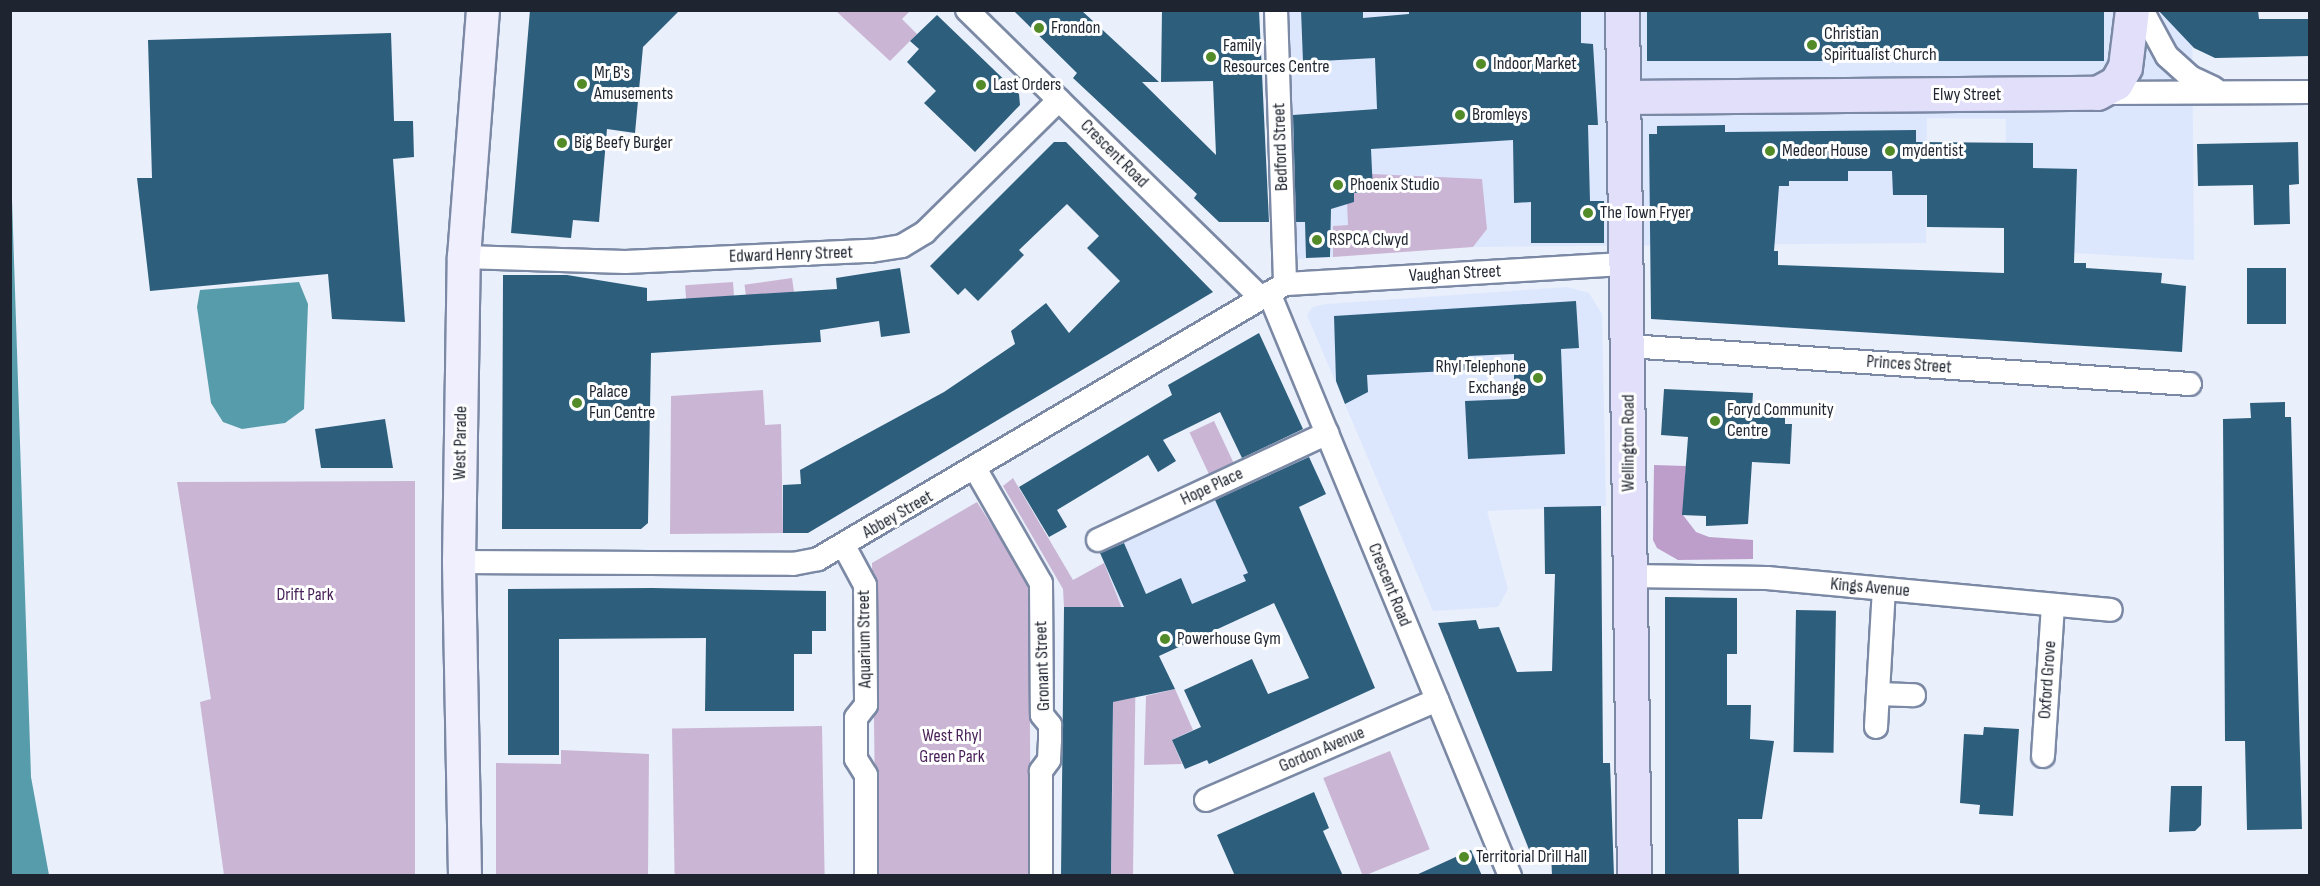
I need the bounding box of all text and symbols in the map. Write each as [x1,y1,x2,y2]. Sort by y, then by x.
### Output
place label: Frondon [1051,17,1101,39]
marker: Frondon [1032,21,1046,35]
place label: Christian Spiritualist Church [1824,24,1937,66]
place label: Family Resources Centre [1223,36,1330,78]
marker: Christian Spiritualist Church [1805,38,1819,52]
marker: Family Resources Centre [1204,50,1218,64]
place label: Indoor Market [1493,53,1577,75]
marker: Indoor Market [1474,57,1488,71]
place label: Mr B's Amusements [594,63,673,106]
place label: Last Orders [993,74,1061,96]
marker: Mr B's Amusements [575,77,589,91]
marker: Last Orders [974,78,988,92]
street label: Elwy Street [1933,84,2001,106]
street label: Bedford Street [1269,103,1293,191]
place label: Bromleys [1472,104,1528,126]
marker: Bromleys [1453,108,1467,122]
street label: Crescent Road [1075,115,1153,193]
place label: Big Beefy Burger [574,132,673,154]
marker: Big Beefy Burger [555,136,569,150]
place label: Medeor House [1782,140,1868,162]
place label: mydentist [1902,140,1964,162]
marker: Medeor House [1763,144,1777,158]
marker: mydentist [1883,144,1897,158]
place label: Phoenix Studio [1350,174,1440,196]
marker: Phoenix Studio [1331,178,1345,192]
place label: The Town Fryer [1600,202,1690,224]
marker: The Town Fryer [1581,206,1595,220]
place label: RSPCA Clwyd [1329,229,1408,251]
marker: RSPCA Clwyd [1310,233,1324,247]
street label: Edward Henry Street [729,242,853,268]
street label: Vaughan Street [1408,261,1502,287]
street label: Princes Street [1866,351,1952,379]
place label: Rhyl Telephone Exchange [1435,357,1526,400]
marker: Rhyl Telephone Exchange [1531,371,1545,385]
place label: Palace Fun Centre [589,382,655,424]
street label: Wellington Road [1618,394,1640,492]
marker: Palace Fun Centre [570,396,584,410]
place label: Foryd Community Centre [1727,400,1834,442]
street label: West Parade [450,406,472,480]
marker: Foryd Community Centre [1708,414,1722,428]
street label: Hope Place [1177,463,1247,511]
street label: Abbey Street [859,486,937,544]
street label: Crescent Road [1363,540,1415,630]
street label: Kings Avenue [1829,574,1911,602]
park label: Drift Park [276,584,334,606]
street label: Aquarium Street [853,590,877,688]
street label: Gronant Street [1031,621,1055,711]
place label: Powerhouse Gym [1177,628,1281,650]
marker: Powerhouse Gym [1158,632,1172,646]
street label: Oxford Grove [2034,640,2062,720]
street label: Gordon Avenue [1276,722,1368,778]
park label: West Rhyl Green Park [919,726,985,768]
place label: Territorial Drill Hall [1476,846,1587,868]
marker: Territorial Drill Hall [1457,850,1471,864]

